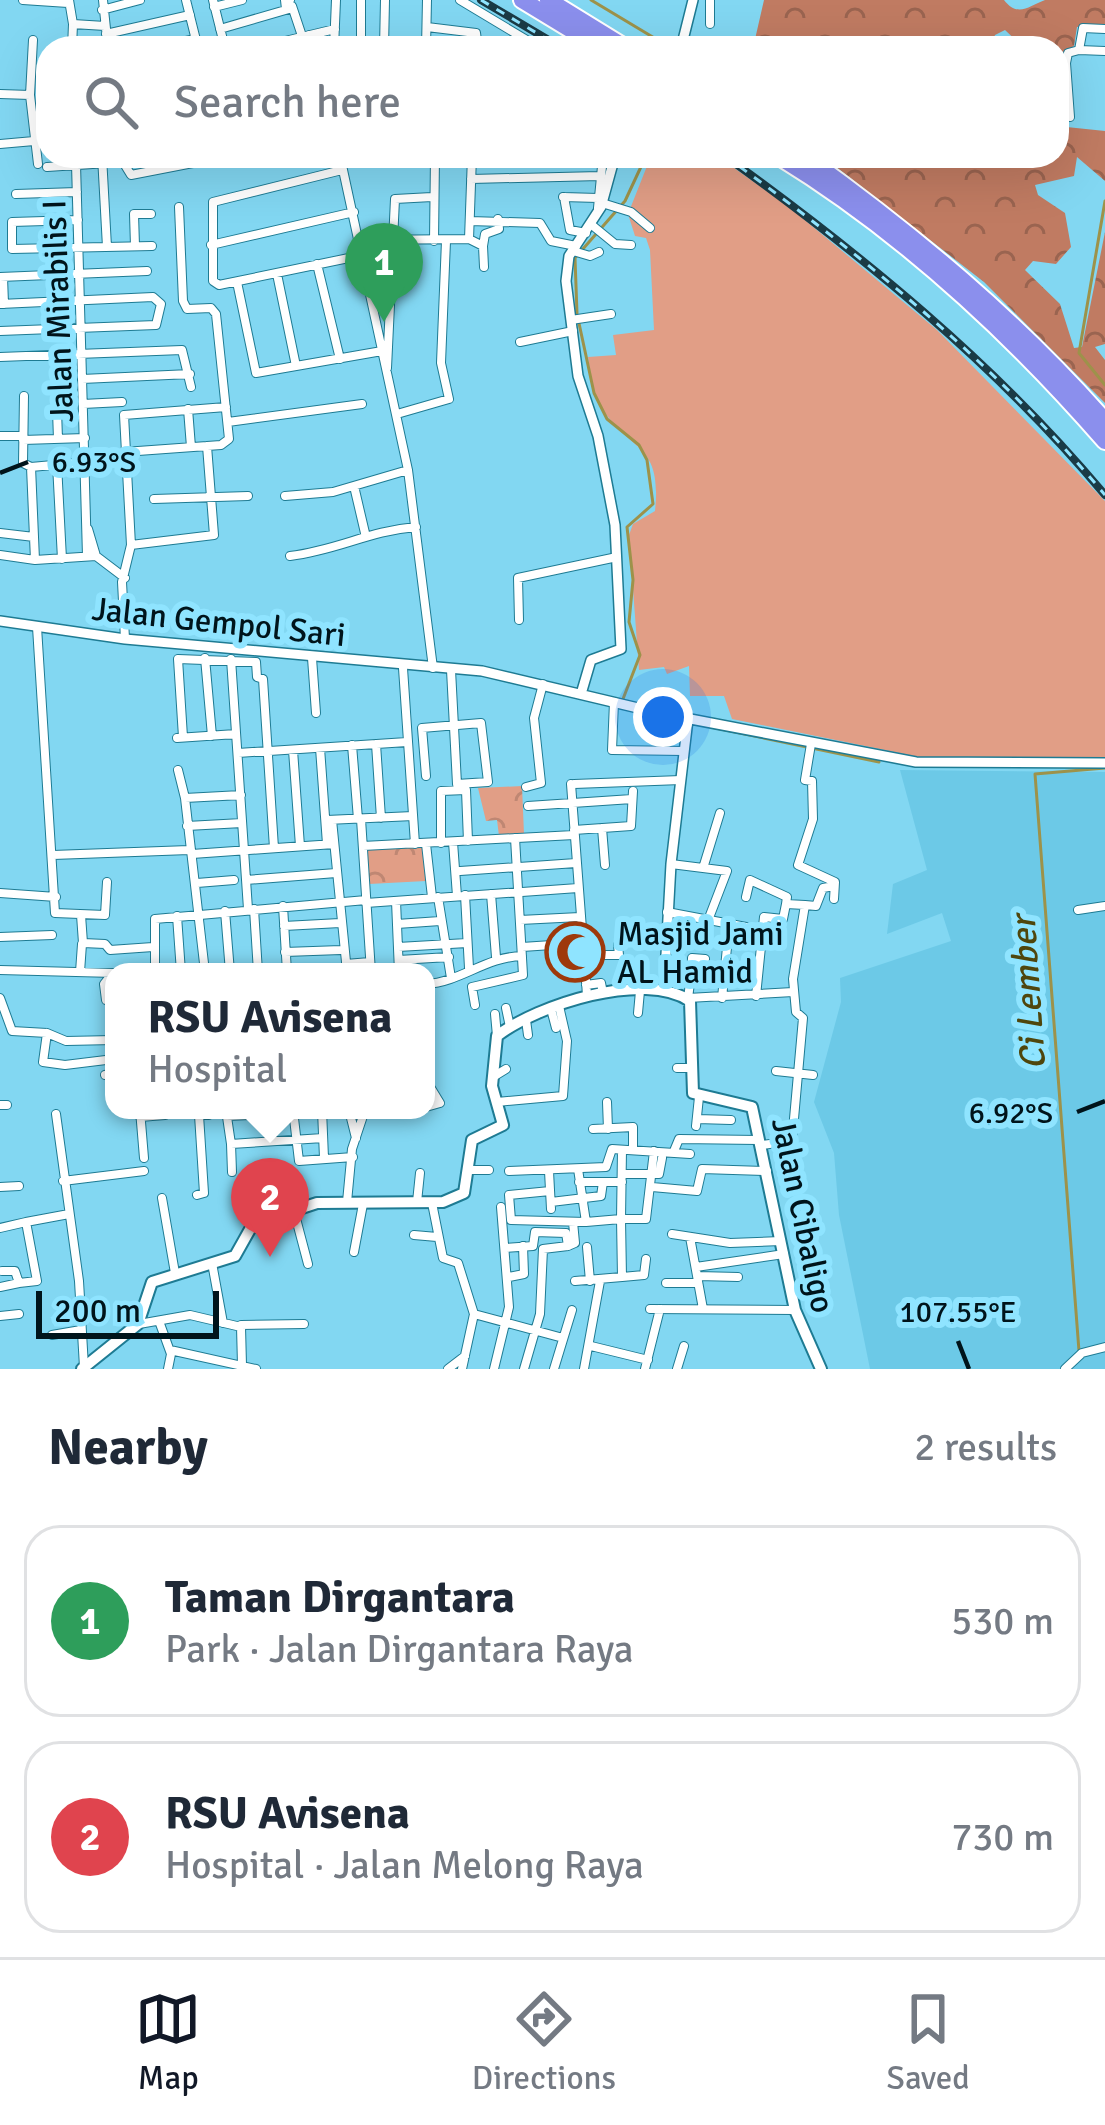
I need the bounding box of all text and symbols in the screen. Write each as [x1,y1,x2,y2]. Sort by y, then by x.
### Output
search box [36,36,1069,168]
icon: search [78,69,144,135]
text: Search here [174,75,401,130]
street label: Jalan Mirabilis I [34,199,83,423]
pin: 1 [345,223,423,322]
text: 6.93°S [52,444,136,481]
street label: Jalan Gempol Sari [90,589,348,656]
your location [633,687,693,747]
water label: Ci Lember [1000,910,1056,1071]
place label: Masjid Jami AL Hamid [617,914,784,993]
mosque icon: Masjid Jami AL Hamid [544,921,606,983]
popup [105,963,435,1119]
text: RSU Avisena [148,990,392,1045]
text: Hospital [148,1045,287,1093]
text: 6.92°S [969,1095,1053,1132]
street label: Jalan Cibaligo [762,1114,843,1317]
pin: 2 [231,1158,309,1257]
scale bar [36,1285,219,1338]
text: 200 m [54,1291,141,1332]
text: 107.55°E [900,1294,1017,1331]
text: Nearby [48,1416,208,1479]
text: 2 results [914,1423,1057,1471]
text: Taman Dirgantara [165,1570,515,1625]
text: 1 [79,1597,101,1645]
text: 530 m [951,1597,1054,1645]
text: Park · Jalan Dirgantara Raya [165,1625,634,1673]
text: RSU Avisena [165,1786,410,1841]
text: 2 [79,1813,101,1861]
text: 730 m [951,1813,1054,1861]
text: Hospital · Jalan Melong Raya [165,1841,644,1889]
tab: Map [135,1986,201,2099]
tab: Directions [472,1986,616,2099]
tab: Saved [887,1986,970,2099]

